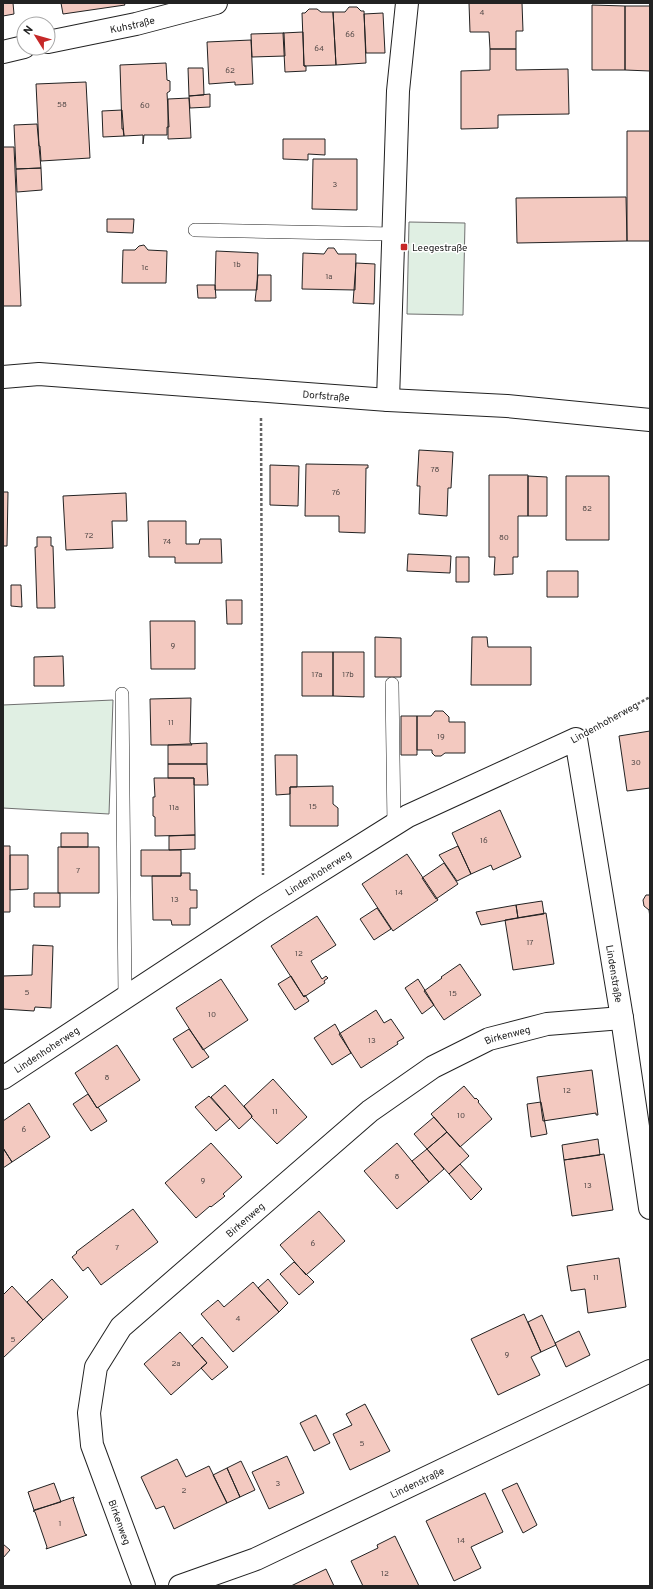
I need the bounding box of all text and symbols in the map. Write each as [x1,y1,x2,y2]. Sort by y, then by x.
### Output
house number: 4 [480,8,485,18]
street label: Kuhstraße [109,14,156,37]
north arrow [16,16,56,56]
text: N [21,23,37,38]
house number: 66 [345,30,355,40]
house number: 64 [314,44,324,54]
house number: 62 [225,66,235,76]
house number: 58 [57,100,67,110]
house number: 60 [140,101,150,111]
house number: 3 [333,180,338,190]
marker: Leegestraße [399,242,409,252]
place label: Leegestraße [412,242,467,255]
house number: 1b [233,260,241,270]
house number: 1c [142,263,149,273]
house number: 1a [326,272,332,282]
street label: Dorfstraße [302,389,350,405]
house number: 78 [431,465,440,475]
house number: 76 [332,488,340,498]
house number: 82 [582,504,592,514]
house number: 72 [85,531,94,541]
house number: 80 [499,533,509,543]
house number: 74 [163,537,171,547]
house number: 9 [171,641,176,651]
house number: 17a [311,670,323,680]
house number: 17b [342,670,354,680]
street label: Lindenhoherweg [569,699,641,747]
house number: 11 [168,718,174,728]
house number: 19 [437,732,445,742]
house number: 30 [631,758,641,768]
house number: 15 [309,802,317,812]
house number: 11a [169,803,179,813]
house number: 16 [480,836,488,846]
street label: Lindenhoherweg [283,848,354,899]
house number: 7 [76,866,80,876]
house number: 14 [395,888,403,898]
house number: 13 [171,895,179,905]
house number: 17 [526,938,534,948]
street label: Lindenstraße [602,944,624,1004]
house number: 12 [295,949,303,959]
house number: 5 [25,988,30,998]
house number: 15 [449,989,457,999]
house number: 10 [208,1010,216,1020]
street label: Birkenweg [482,1024,532,1048]
street label: Lindenhoherweg [12,1025,82,1077]
house number: 13 [368,1036,376,1046]
house number: 8 [105,1073,110,1083]
house number: 12 [563,1086,571,1096]
house number: 11 [272,1107,278,1117]
house number: 10 [457,1111,465,1121]
house number: 6 [22,1125,27,1135]
house number: 8 [395,1172,400,1182]
house number: 9 [201,1176,206,1186]
house number: 13 [584,1181,592,1191]
street label: Birkenweg [224,1200,268,1241]
house number: 6 [311,1239,316,1249]
house number: 7 [115,1243,119,1253]
house number: 11 [593,1273,599,1283]
house number: 4 [236,1314,241,1324]
house number: 5 [11,1335,16,1345]
house number: 9 [505,1350,510,1360]
house number: 2a [171,1359,181,1369]
house number: 5 [360,1439,365,1449]
street label: Lindenstraße [388,1465,447,1502]
house number: 3 [276,1479,281,1489]
house number: 2 [182,1486,187,1496]
street label: Birkenweg [104,1498,133,1547]
house number: 1 [59,1519,61,1529]
house number: 14 [457,1536,465,1546]
house number: 12 [381,1569,389,1579]

